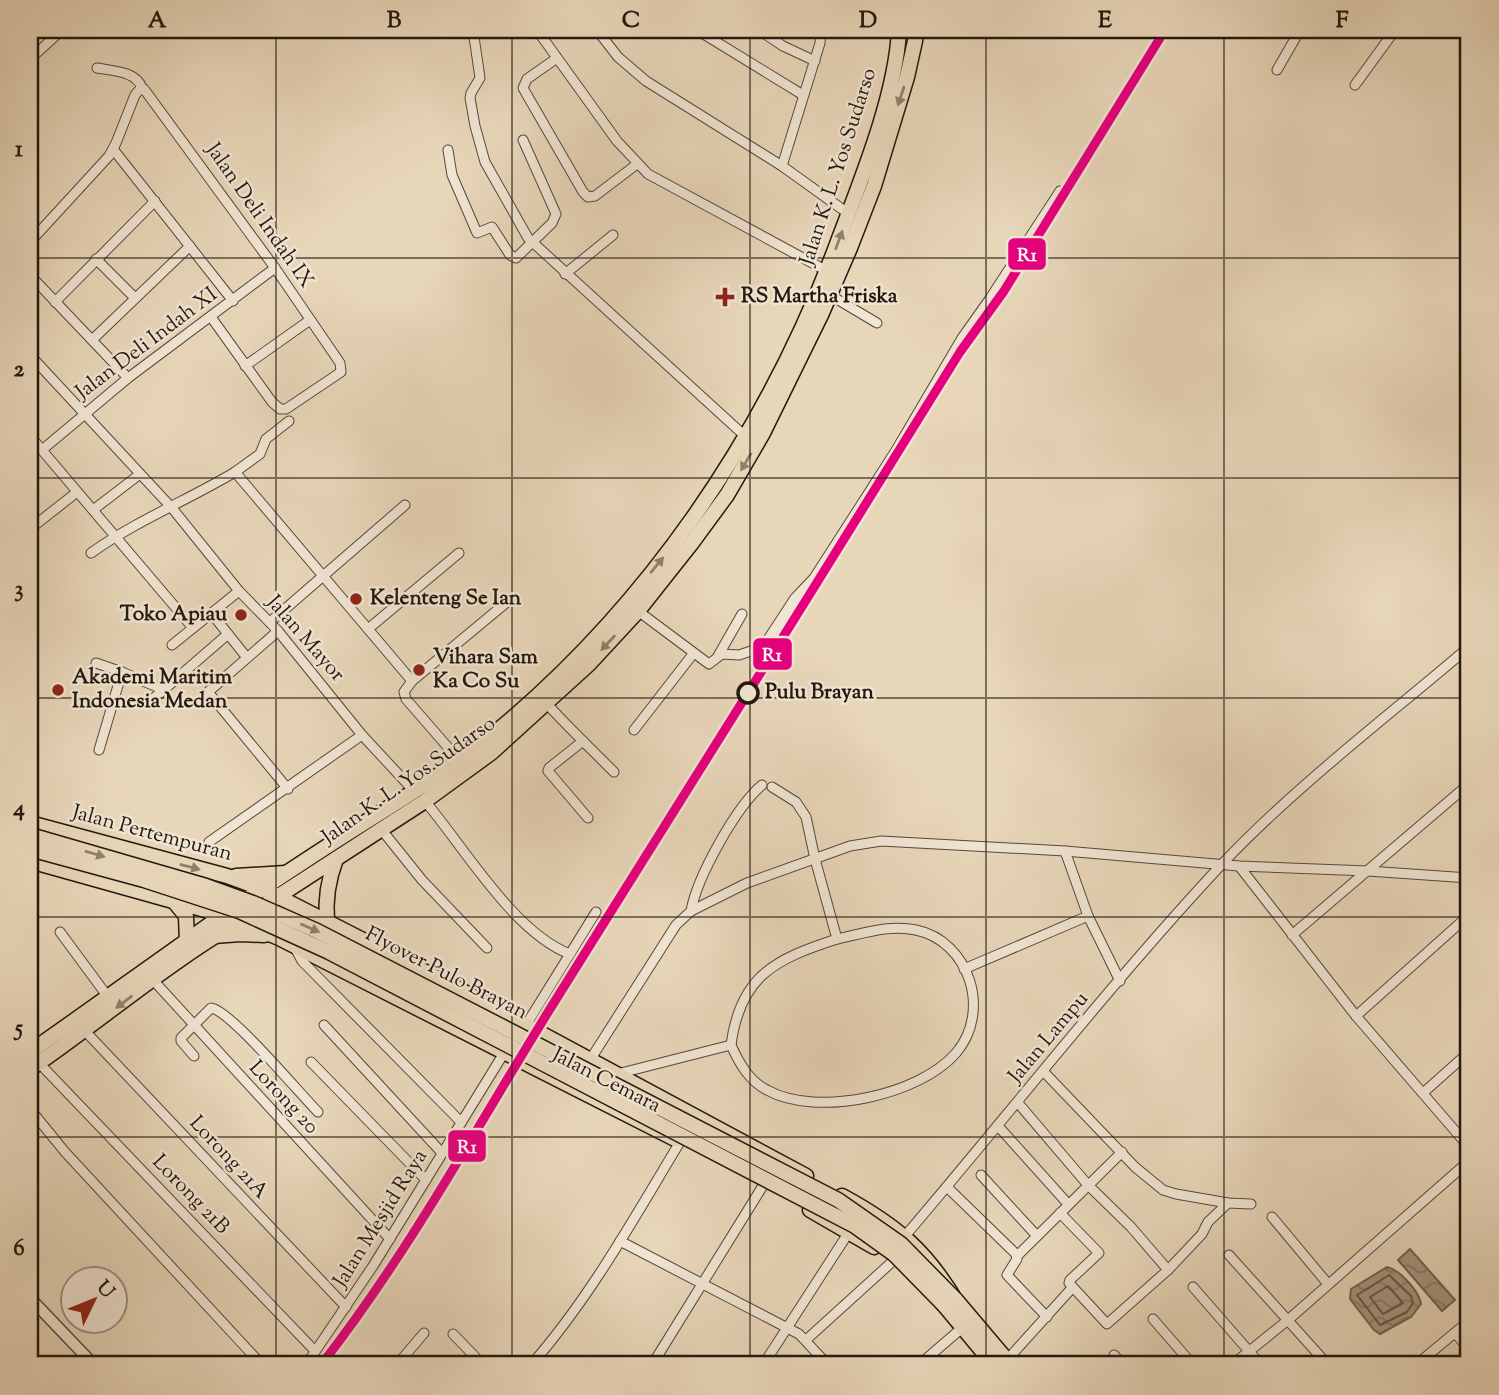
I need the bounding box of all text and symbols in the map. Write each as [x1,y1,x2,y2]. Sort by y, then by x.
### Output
text: A [148,5,167,38]
text: B [387,5,402,38]
text: C [622,5,640,38]
text: D [859,5,877,38]
text: E [1098,5,1112,38]
text: F [1336,5,1349,38]
street label: Jalan K. L. Yos Sudarso [793,64,885,271]
one-way arrow [895,86,906,107]
text: 1 [15,134,23,167]
street label: Jalan Deli Indah IX [197,137,320,295]
one-way arrow [834,229,845,250]
line badge: R1 [1007,237,1047,271]
text: R1 [1017,243,1038,270]
street label: Jalan Deli Indah XI [69,281,224,408]
place label: RS Martha Friska [741,282,898,312]
marker: RS Martha Friska [715,287,735,307]
text: 2 [14,354,25,387]
one-way arrow [740,453,752,472]
one-way arrow [650,556,664,574]
text: 3 [14,574,24,607]
place label: Kelenteng Se Ian [370,584,522,614]
street label: Jalan Mayor [258,588,351,689]
marker: Kelenteng Se Ian [348,591,364,607]
place label: Toko Apiau [120,600,228,630]
marker: Toko Apiau [233,607,249,623]
one-way arrow [601,634,617,651]
line badge: R1 [752,637,793,671]
place label: Vihara Sam Ka Co Su [433,643,539,697]
text: R1 [762,643,783,670]
marker: Vihara Sam Ka Co Su [411,662,427,678]
place label: Akademi Maritim Indonesia Medan [72,663,233,717]
place label: Pulu Brayan [765,678,874,708]
marker: Akademi Maritim Indonesia Medan [50,682,66,698]
marker: Pulu Brayan [737,682,759,704]
street label: Jalan K. L. Yos Sudarso [315,710,502,853]
text: 4 [12,793,25,826]
street label: Jalan Pertempuran [68,798,235,870]
one-way arrow [85,849,106,859]
one-way arrow [179,862,201,873]
street label: Flyover Pulo Brayan [359,920,533,1028]
one-way arrow [300,922,320,934]
street label: Jalan Lampu [1001,986,1096,1091]
one-way arrow [115,995,133,1009]
text: 5 [13,1013,23,1046]
street label: Jalan Cemara [545,1040,666,1121]
street label: Lorong 20 [241,1054,325,1142]
street label: Lorong 21A [181,1110,275,1206]
line badge: R1 [447,1129,487,1163]
text: R1 [457,1135,478,1162]
street label: Jalan Mesjid Raya [326,1144,436,1295]
street label: Lorong 21B [144,1148,236,1242]
text: 6 [13,1233,25,1266]
north arrow [60,1266,130,1336]
text: U [89,1275,120,1305]

